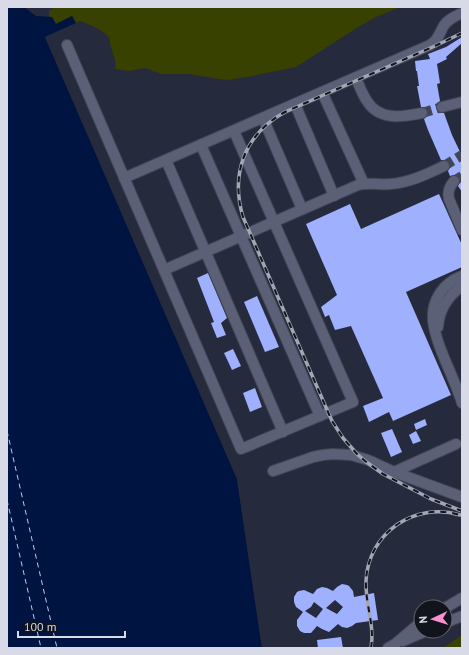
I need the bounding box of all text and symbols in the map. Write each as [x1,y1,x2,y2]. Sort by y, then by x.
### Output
north arrow [413,599,453,639]
scale bar [18,613,125,639]
text: N [416,616,430,624]
text: 100 m [24,619,57,634]

